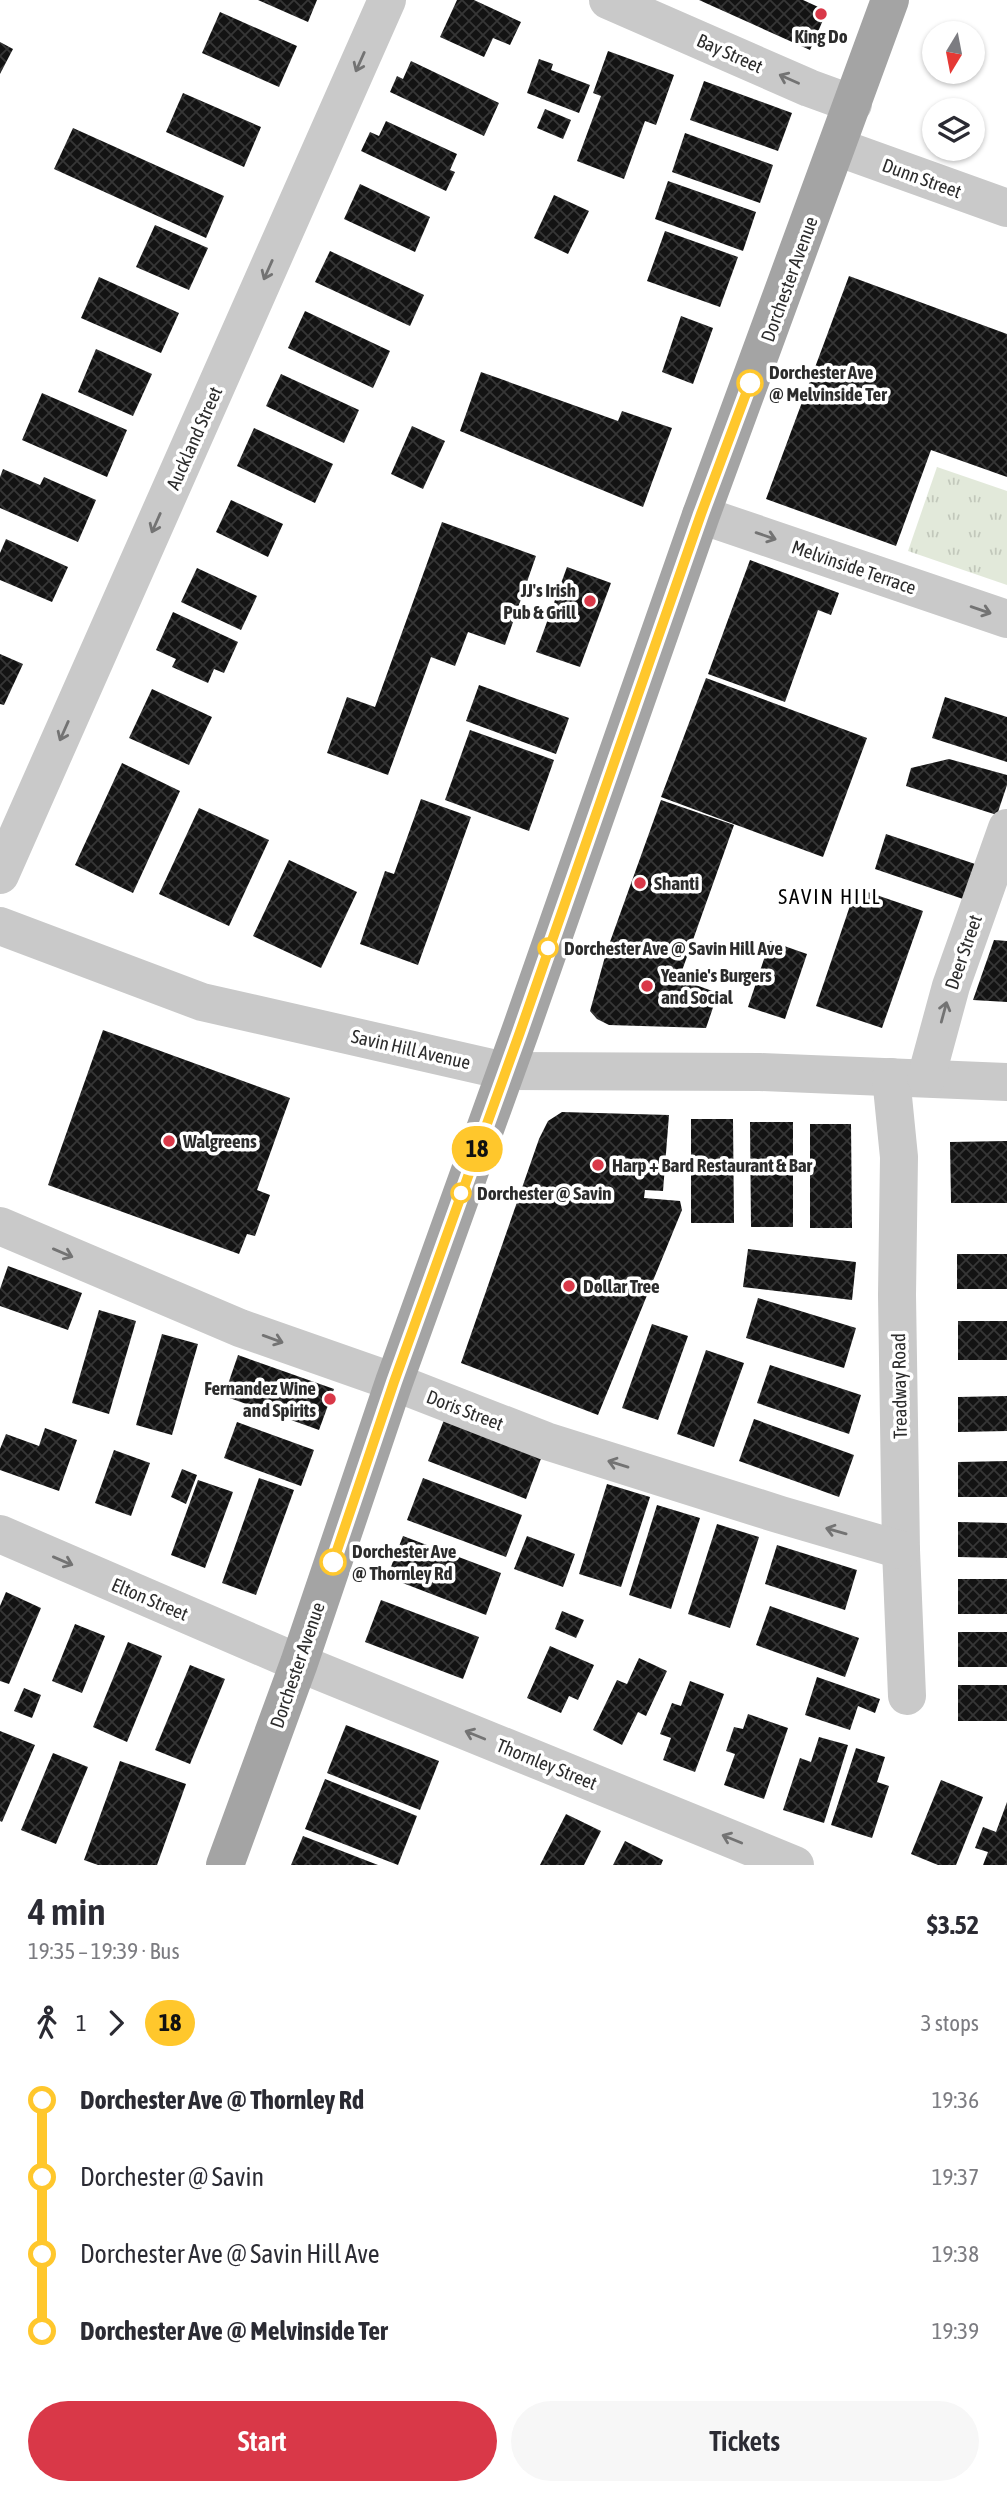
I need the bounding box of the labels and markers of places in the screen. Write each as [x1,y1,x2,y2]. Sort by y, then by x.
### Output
marker: King Do [813,6,829,22]
place label: King Do [794,25,848,47]
place label: Dorchester Ave @ Melvinside Ter [769,361,887,405]
marker: Dorchester Ave @ Melvinside Ter [737,370,763,396]
place label: JJ's Irish Pub & Grill [503,579,577,623]
marker: JJ's Irish Pub & Grill [582,593,598,609]
place label: Shanti [654,872,699,894]
marker: Shanti [632,875,648,891]
place label: Dorchester Ave @ Savin Hill Ave [564,937,783,959]
marker: Dorchester Ave @ Savin Hill Ave [538,938,558,958]
place label: Yeanie's Burgers and Social [660,964,772,1008]
marker: Yeanie's Burgers and Social [639,978,655,994]
place label: Walgreens [182,1130,257,1152]
marker: Walgreens [161,1133,177,1149]
place label: Harp + Bard Restaurant & Bar [612,1154,813,1176]
marker: Harp + Bard Restaurant & Bar [590,1157,606,1173]
place label: Dorchester @ Savin [477,1182,612,1204]
marker: Dorchester @ Savin [451,1183,471,1203]
place label: Dollar Tree [583,1275,660,1297]
marker: Dollar Tree [561,1278,577,1294]
place label: Fernandez Wine and Spirits [204,1377,316,1421]
marker: Fernandez Wine and Spirits [322,1391,338,1407]
place label: Dorchester Ave @ Thornley Rd [352,1540,457,1584]
marker: Dorchester Ave @ Thornley Rd [320,1549,346,1575]

